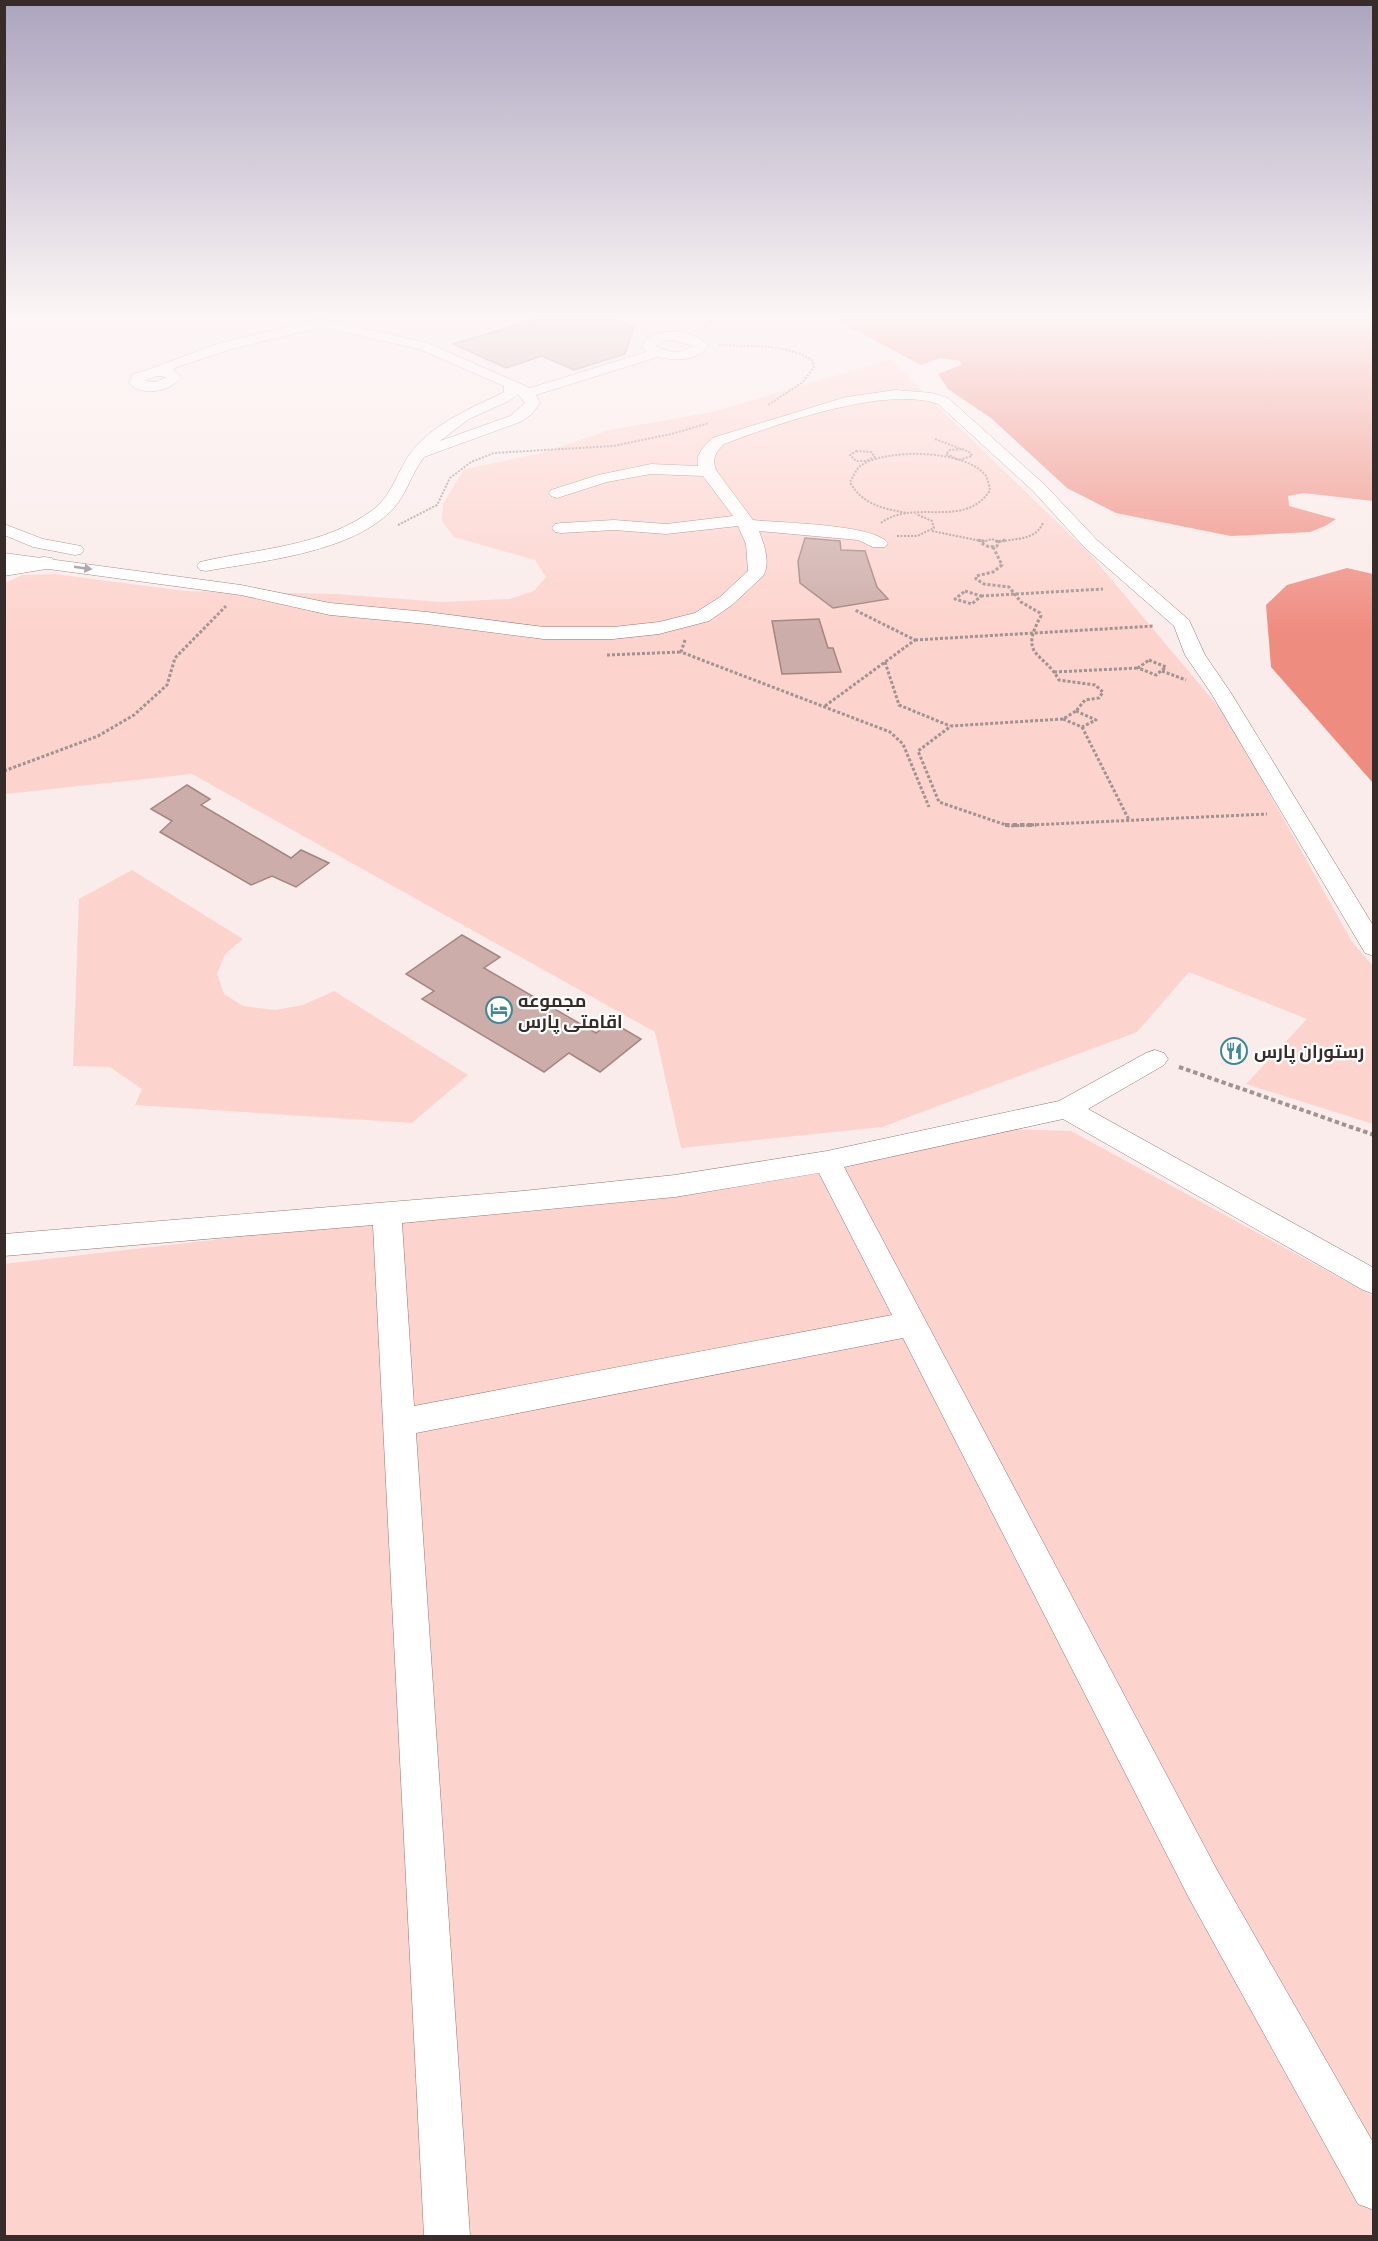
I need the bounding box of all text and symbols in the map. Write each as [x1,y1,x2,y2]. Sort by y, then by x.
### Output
one-way arrow [74,564,93,573]
place label: مجموعه اقامتی پارس [518,988,623,1034]
hotel icon: مجموعه اقامتی پارس [484,995,514,1025]
restaurant icon: رستوران پارس [1219,1036,1249,1066]
place label: رستوران پارس [1254,1039,1364,1064]

